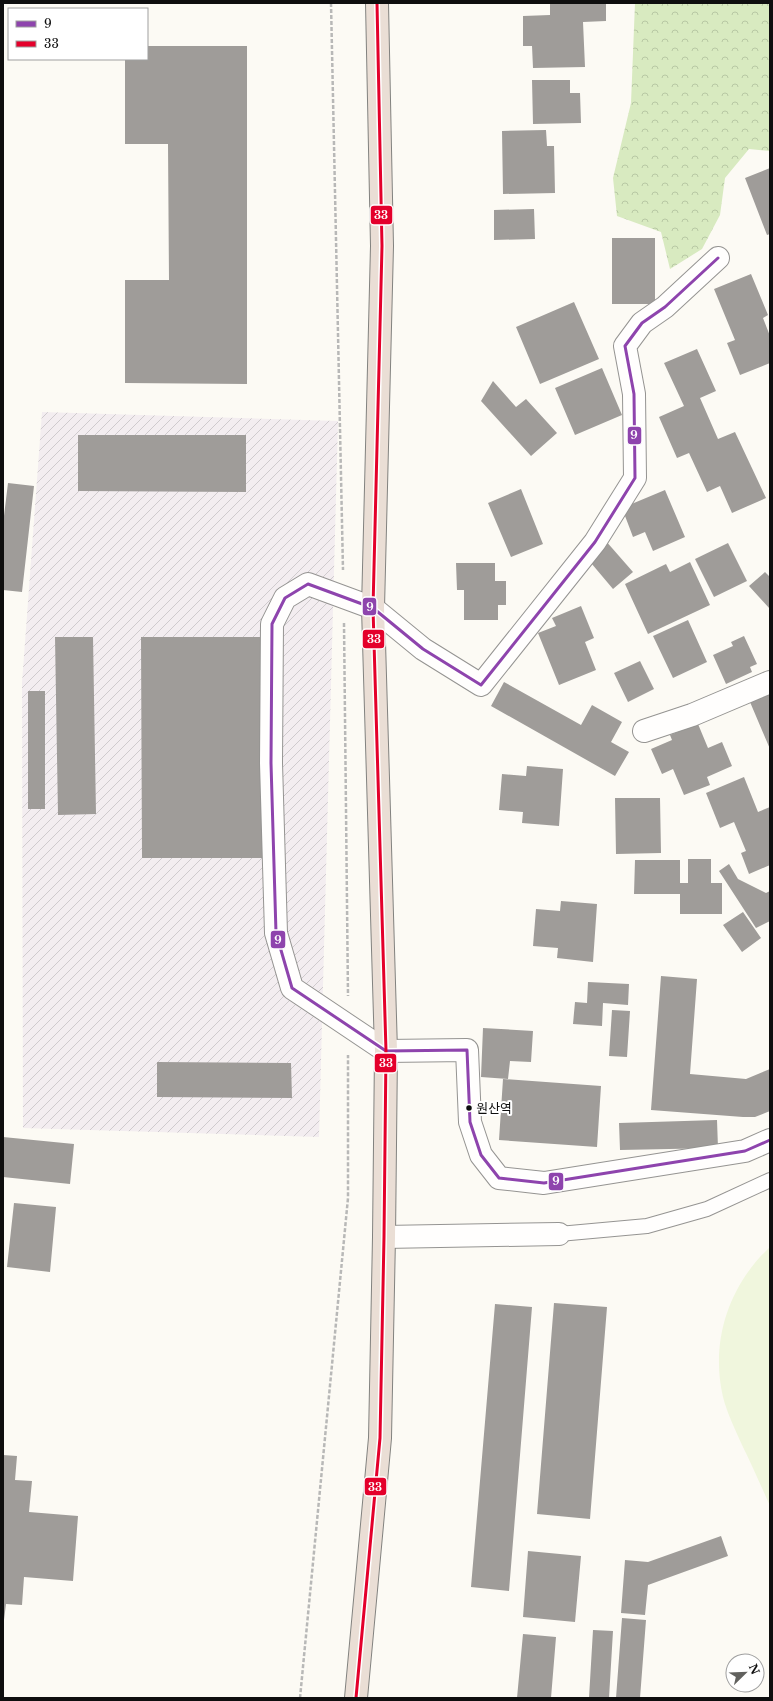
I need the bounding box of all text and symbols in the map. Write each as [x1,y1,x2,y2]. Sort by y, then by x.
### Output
legend [8,8,148,60]
text: 9 [44,16,52,31]
text: 33 [44,36,59,51]
line badge: 33 [370,205,393,225]
text: 33 [374,208,388,222]
line badge: 9 [627,426,642,445]
text: 9 [630,428,638,442]
line badge: 9 [362,597,377,616]
text: 9 [366,600,374,614]
line badge: 33 [362,629,385,649]
text: 33 [367,632,381,646]
line badge: 9 [270,930,286,949]
text: 9 [274,933,282,947]
line badge: 33 [374,1053,397,1073]
text: 33 [379,1056,393,1070]
place label: 원산역 [476,1100,512,1117]
marker: 원산역 [464,1103,474,1113]
line badge: 9 [548,1172,564,1191]
text: 9 [552,1174,560,1188]
line badge: 33 [364,1477,387,1496]
text: 33 [368,1480,382,1494]
north arrow [725,1653,765,1693]
text: N [746,1662,763,1677]

